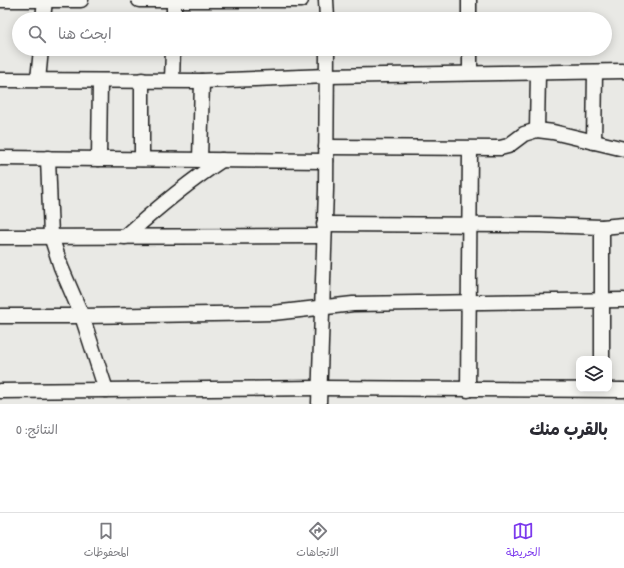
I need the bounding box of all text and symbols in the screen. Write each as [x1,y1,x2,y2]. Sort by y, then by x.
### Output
search box [12,12,612,56]
icon: search [26,23,48,45]
text: ابحث هنا [58,23,112,44]
map controls [576,356,612,392]
button: layers [576,356,612,392]
text: بالقرب منك [530,417,608,440]
text: النتائج: 0 [16,420,58,438]
tab: المحفوظات [84,520,129,562]
tab: الاتجاهات [296,520,339,562]
tab: الخريطة [506,520,540,562]

